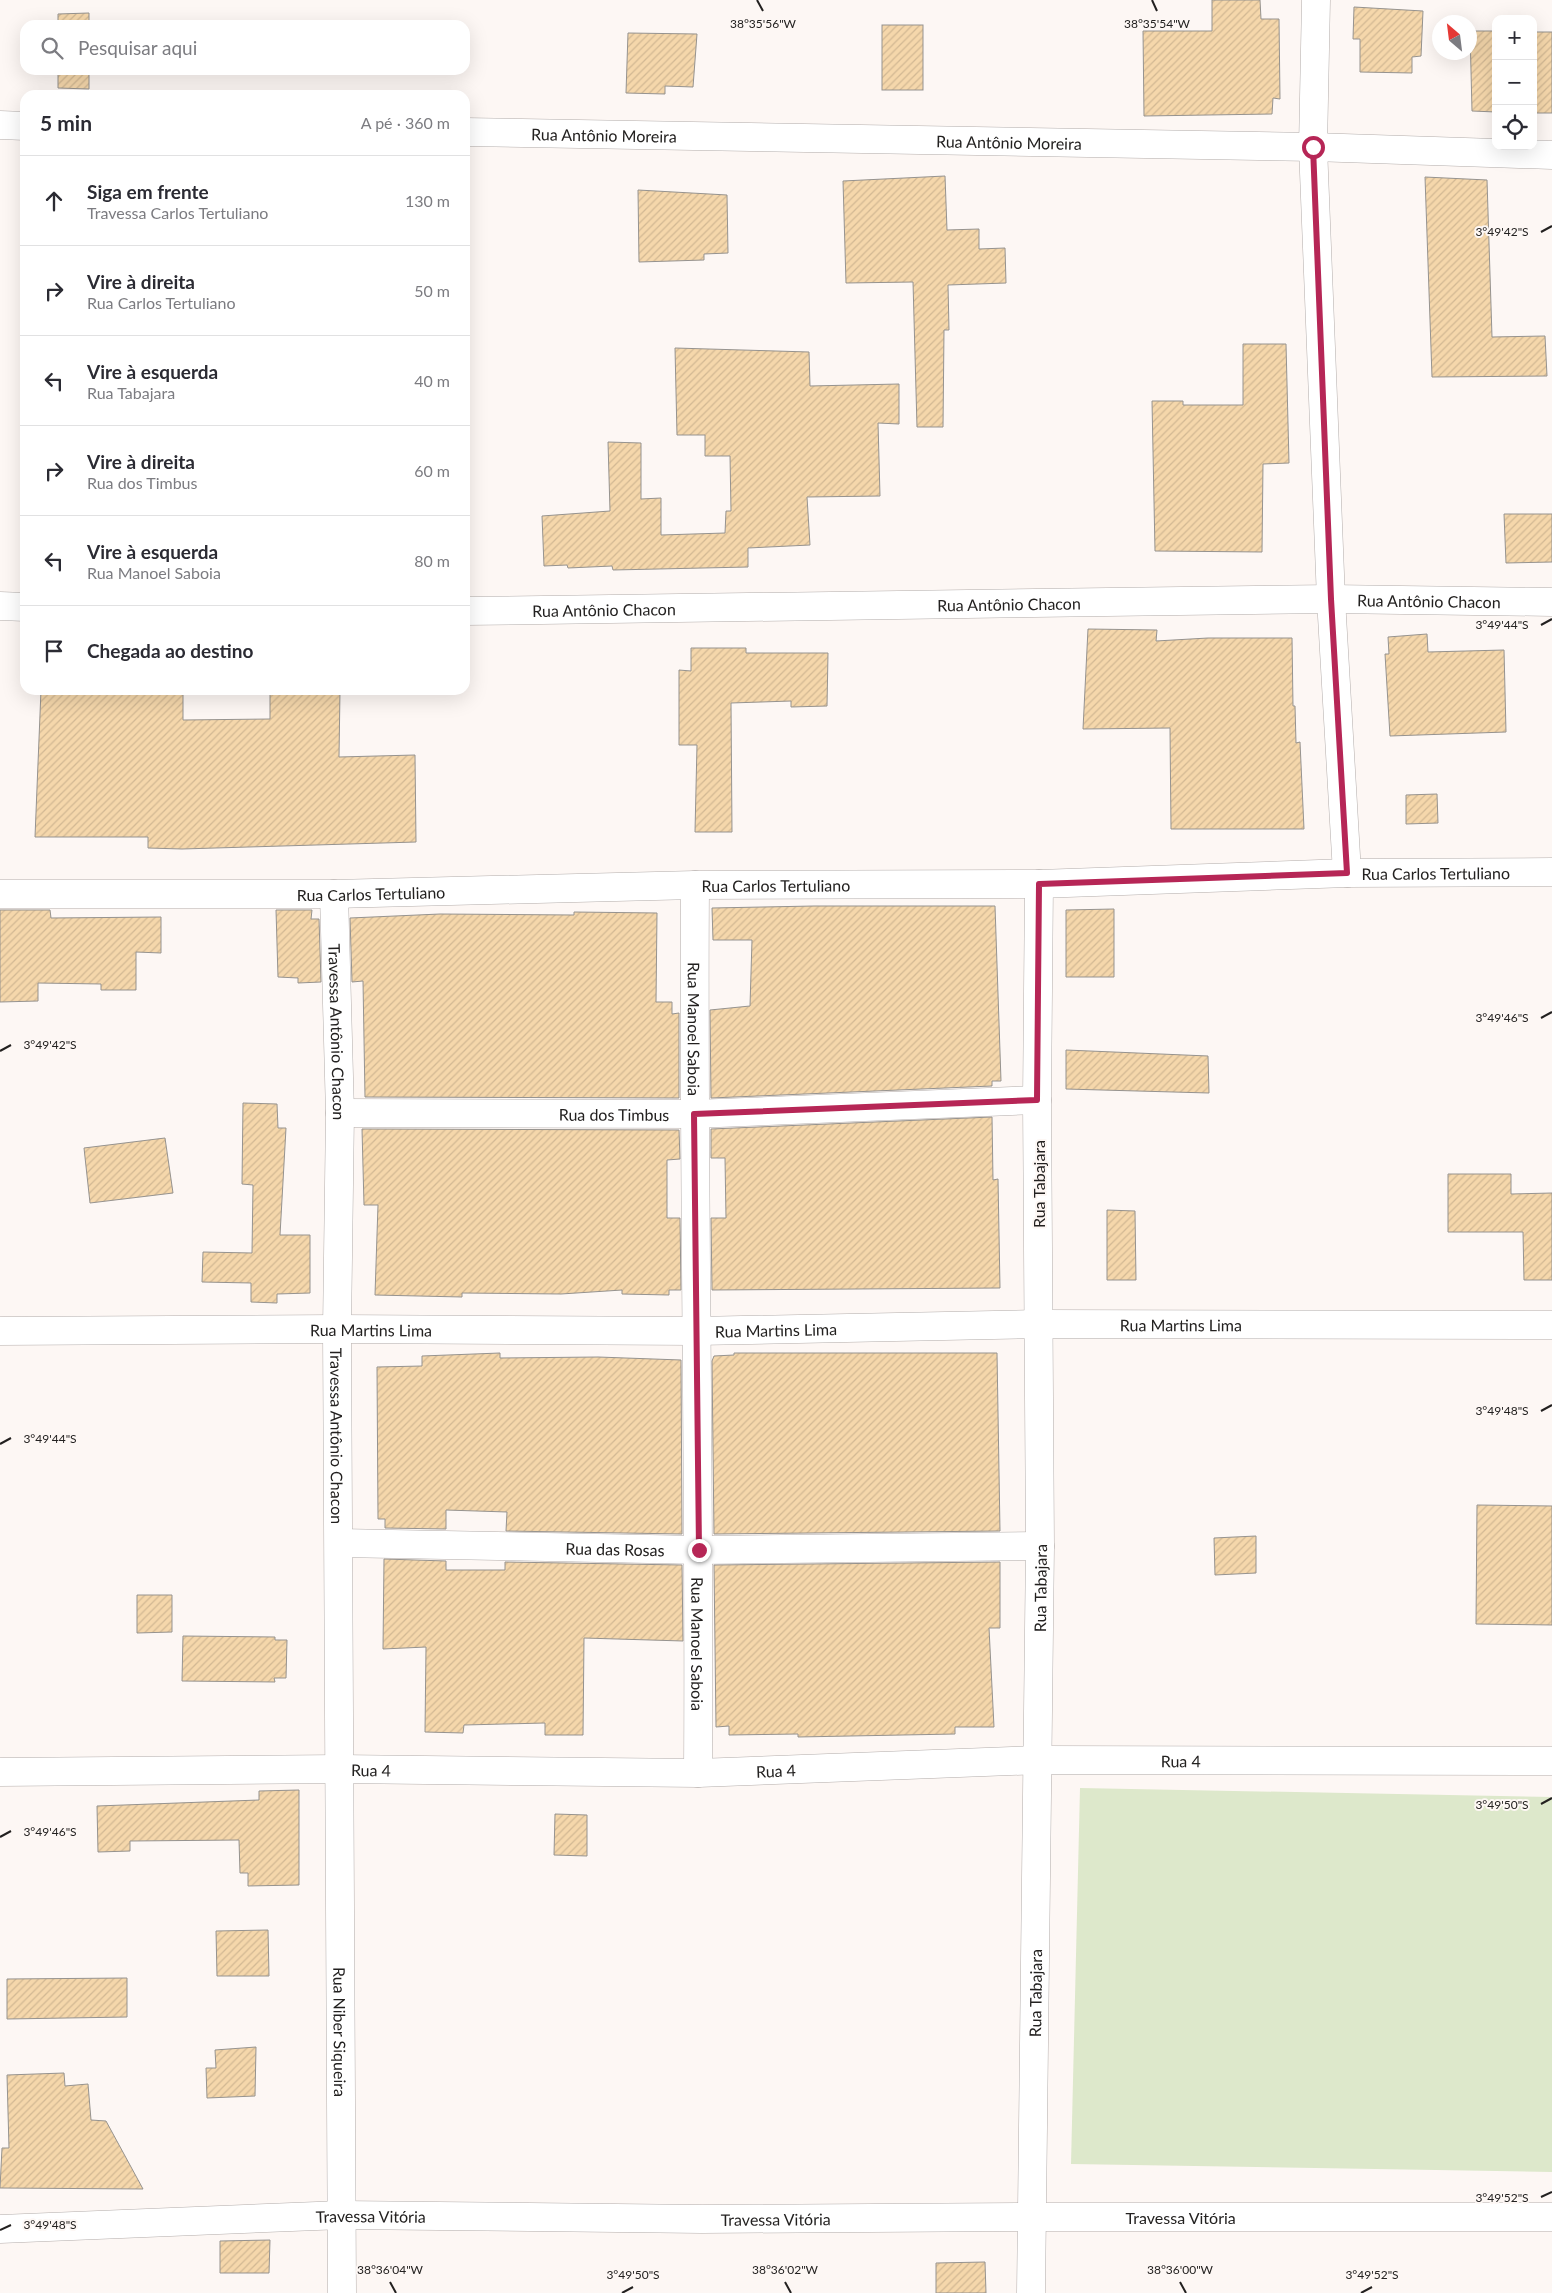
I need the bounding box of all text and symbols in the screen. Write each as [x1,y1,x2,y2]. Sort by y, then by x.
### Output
north arrow [1432,15,1477,60]
map controls [1492,15,1537,150]
button: + [1492,15,1537,60]
text: 38°35'56"W [730,16,797,31]
text: 38°35'54"W [1124,16,1191,31]
search box [20,20,470,75]
icon: search [38,34,66,62]
text: Pesquisar aqui [78,36,197,59]
button: − [1492,60,1537,105]
button: locate [1492,105,1537,150]
text: 5 min [40,110,92,135]
text: A pé · 360 m [361,113,450,132]
street label: Rua Antônio Moreira [531,124,677,145]
street label: Rua Antônio Moreira [936,131,1082,152]
route start [1302,136,1325,159]
text: Siga em frente [87,180,209,203]
icon: ahead [40,187,68,215]
text: 130 m [405,191,450,210]
text: Travessa Carlos Tertuliano [87,203,268,222]
text: 3°49'42"S [1475,224,1529,239]
text: Vire à direita [87,270,195,293]
icon: right [40,277,68,305]
text: 50 m [414,281,450,300]
text: Rua Carlos Tertuliano [87,293,236,312]
text: Vire à esquerda [87,360,218,383]
icon: left [40,367,68,395]
text: 40 m [414,371,450,390]
text: Rua Tabajara [87,383,175,402]
text: Vire à direita [87,450,195,473]
icon: right [40,457,68,485]
text: 60 m [414,461,450,480]
text: Rua dos Timbus [87,473,197,492]
text: Vire à esquerda [87,540,218,563]
icon: left [40,547,68,575]
text: 80 m [414,551,450,570]
text: Rua Manoel Saboia [87,563,221,582]
street label: Rua Antônio Chacon [1357,590,1501,611]
street label: Rua Antônio Chacon [937,593,1081,614]
street label: Rua Antônio Chacon [532,599,676,620]
text: 3°49'44"S [1475,617,1529,632]
icon: arrive [40,637,68,665]
text: Chegada ao destino [87,639,253,662]
street label: Rua Carlos Tertuliano [1361,863,1510,882]
street label: Rua Carlos Tertuliano [702,875,850,894]
street label: Rua Carlos Tertuliano [297,882,446,904]
street label: Travessa Antônio Chacon [326,943,350,1120]
street label: Rua Manoel Saboia [685,962,704,1096]
text: 3°49'46"S [1475,1010,1529,1025]
text: 3°49'42"S [23,1037,77,1052]
street label: Rua dos Timbus [559,1104,669,1123]
street label: Rua Tabajara [1029,1140,1048,1228]
street label: Rua Martins Lima [1120,1315,1242,1334]
street label: Rua Martins Lima [310,1319,432,1339]
street label: Rua Martins Lima [715,1319,837,1340]
street label: Travessa Antônio Chacon [328,1348,348,1524]
text: 3°49'48"S [1475,1403,1529,1418]
text: 3°49'44"S [23,1431,77,1446]
street label: Rua das Rosas [565,1538,665,1559]
route end [688,1539,711,1562]
street label: Rua Tabajara [1029,1544,1050,1632]
street label: Rua Manoel Saboia [689,1577,708,1711]
street label: Rua 4 [1161,1751,1201,1770]
street label: Rua 4 [351,1760,391,1779]
street label: Rua 4 [756,1760,796,1780]
text: 3°49'50"S [1475,1797,1529,1812]
text: 3°49'46"S [23,1824,77,1839]
street label: Rua Tabajara [1025,1949,1045,2037]
street label: Rua Niber Siqueira [331,1967,350,2097]
text: 3°49'52"S [1475,2190,1529,2205]
street label: Travessa Vitória [315,2205,426,2226]
street label: Travessa Vitória [1126,2208,1236,2227]
street label: Travessa Vitória [721,2209,831,2228]
text: 3°49'48"S [23,2217,77,2232]
text: 38°36'04"W [357,2262,424,2277]
text: 38°36'02"W [752,2262,819,2277]
text: 38°36'00"W [1147,2262,1214,2277]
text: 3°49'50"S [606,2267,660,2282]
text: 3°49'52"S [1345,2267,1399,2282]

